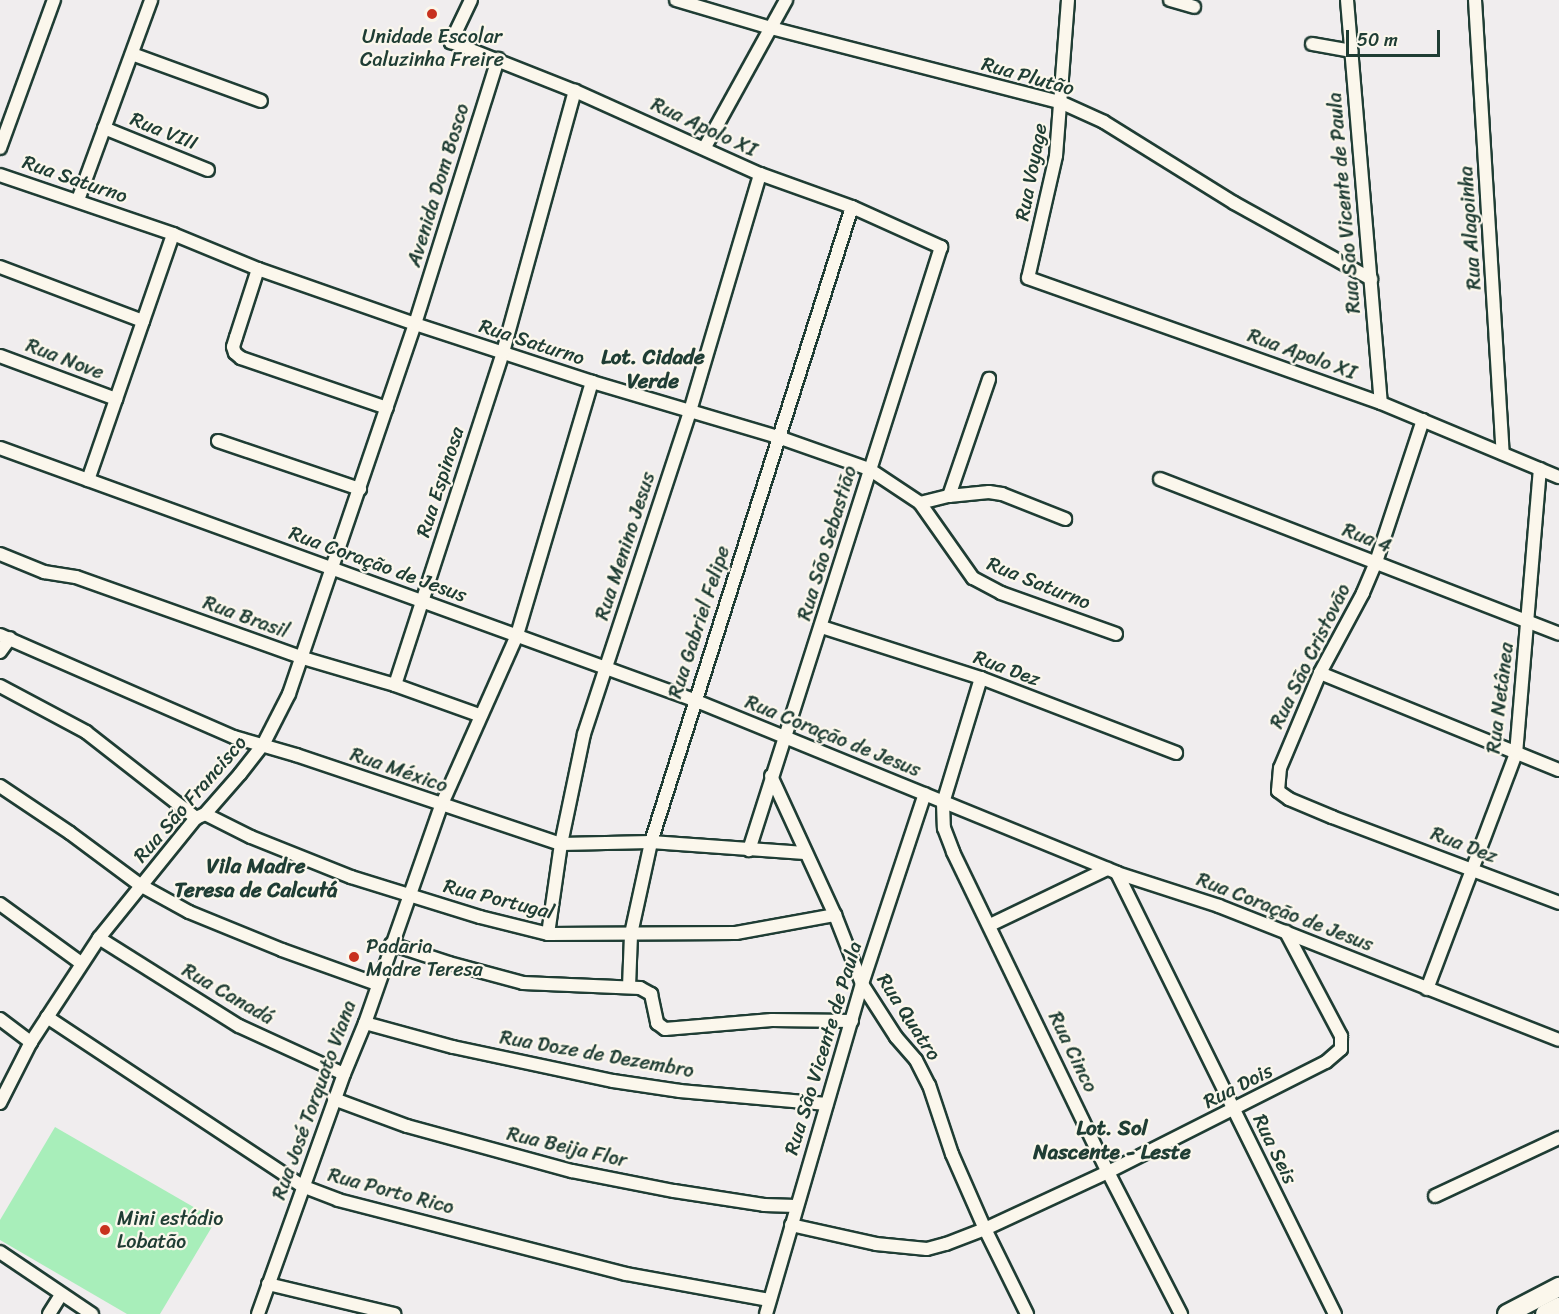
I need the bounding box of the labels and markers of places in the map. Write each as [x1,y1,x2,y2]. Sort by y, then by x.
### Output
marker: Unidade Escolar Caluzinha Freire [425,7,439,21]
place label: Unidade Escolar Caluzinha Freire [360,24,504,71]
place label: Padaria Madre Teresa [366,934,484,981]
marker: Padaria Madre Teresa [347,950,361,964]
place label: Mini estádio Lobatão [117,1206,225,1253]
marker: Mini estádio Lobatão [98,1223,112,1237]

